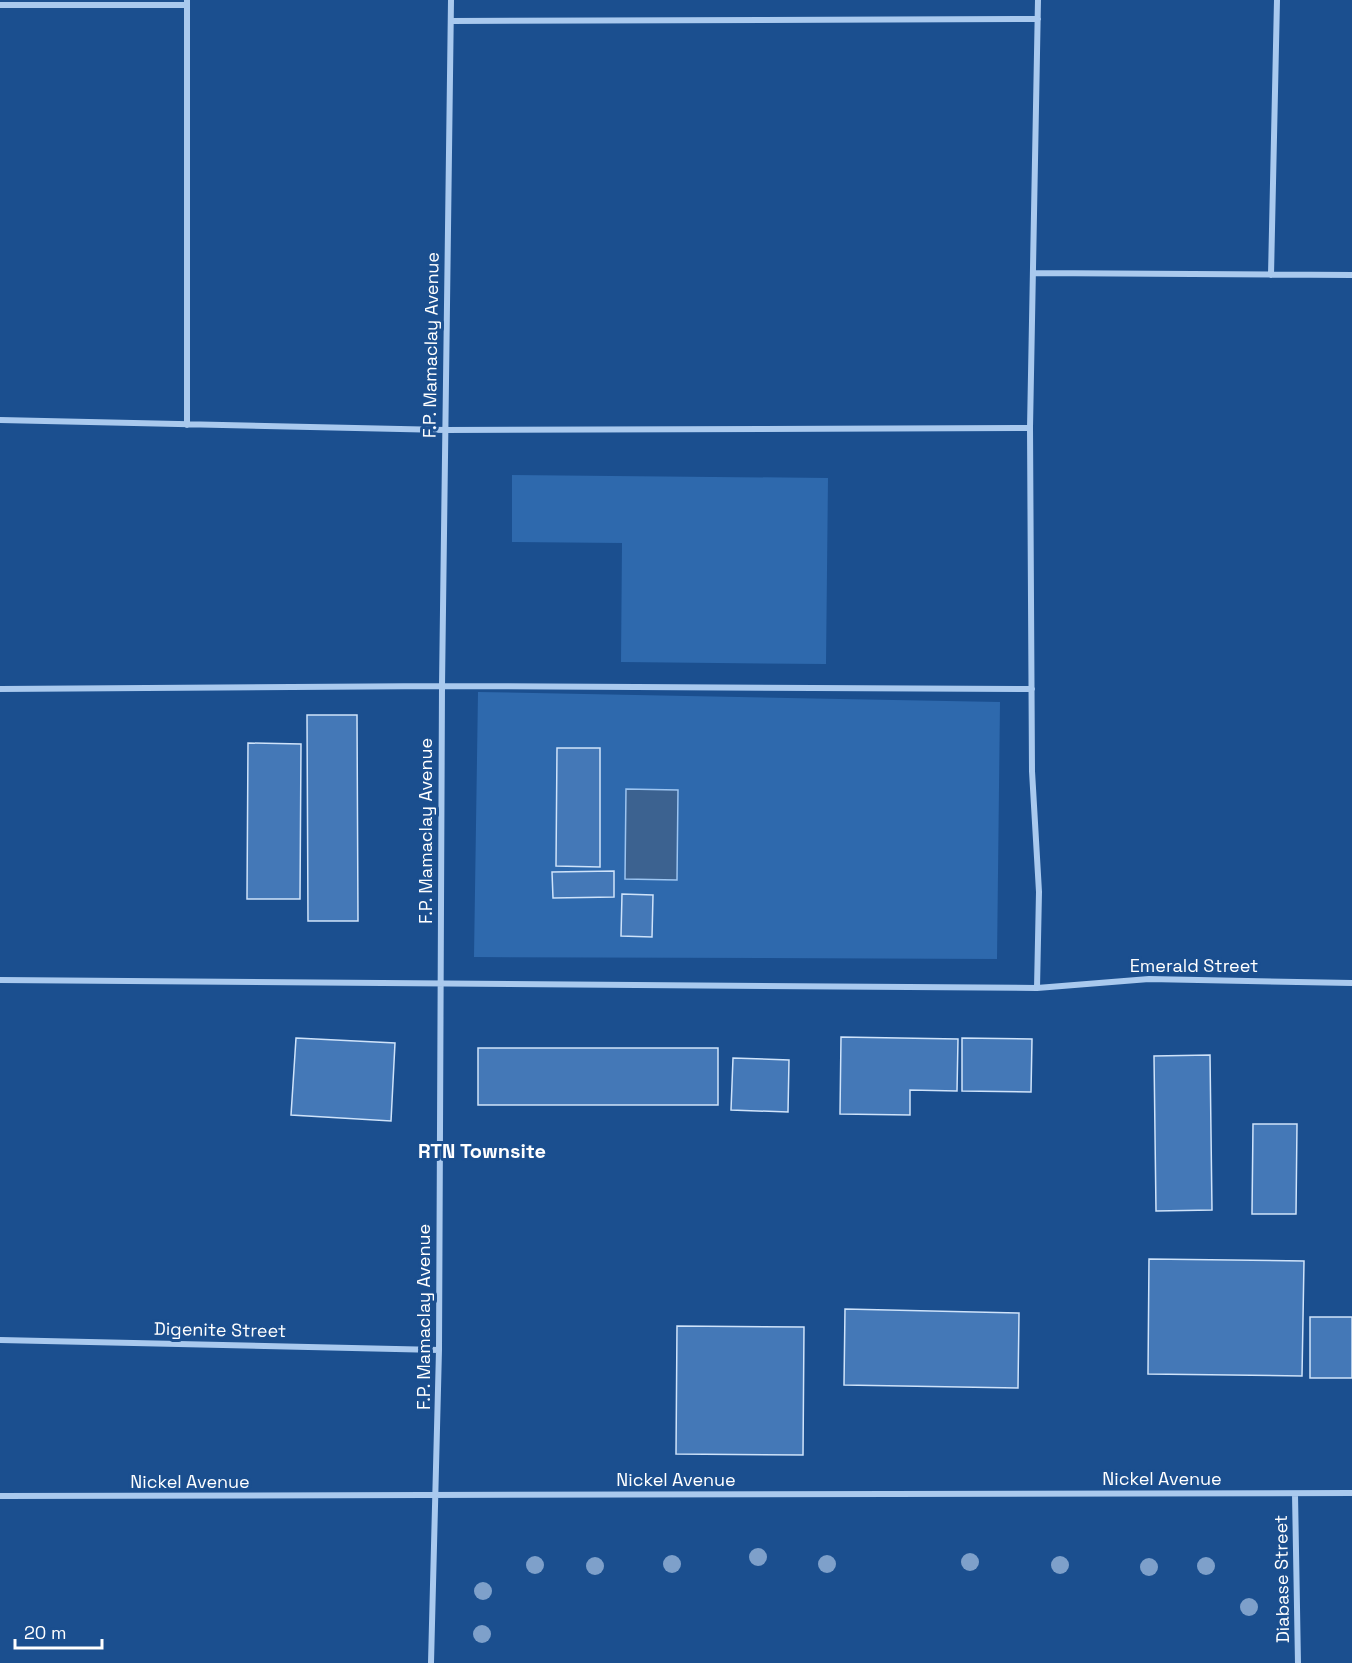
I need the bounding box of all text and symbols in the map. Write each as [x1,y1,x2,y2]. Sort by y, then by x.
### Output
street label: F.P. Mamaclay Avenue [417,252,444,438]
street label: F.P. Mamaclay Avenue [414,738,437,924]
street label: Emerald Street [1130,954,1258,977]
district label: RTN Townsite [418,1138,546,1164]
street label: F.P. Mamaclay Avenue [412,1224,435,1410]
street label: Digenite Street [154,1317,286,1342]
street label: Nickel Avenue [1102,1467,1222,1490]
street label: Nickel Avenue [616,1468,736,1491]
street label: Nickel Avenue [130,1470,250,1493]
street label: Diabase Street [1269,1515,1294,1643]
scale bar [15,1612,102,1650]
text: 20 m [24,1621,67,1644]

